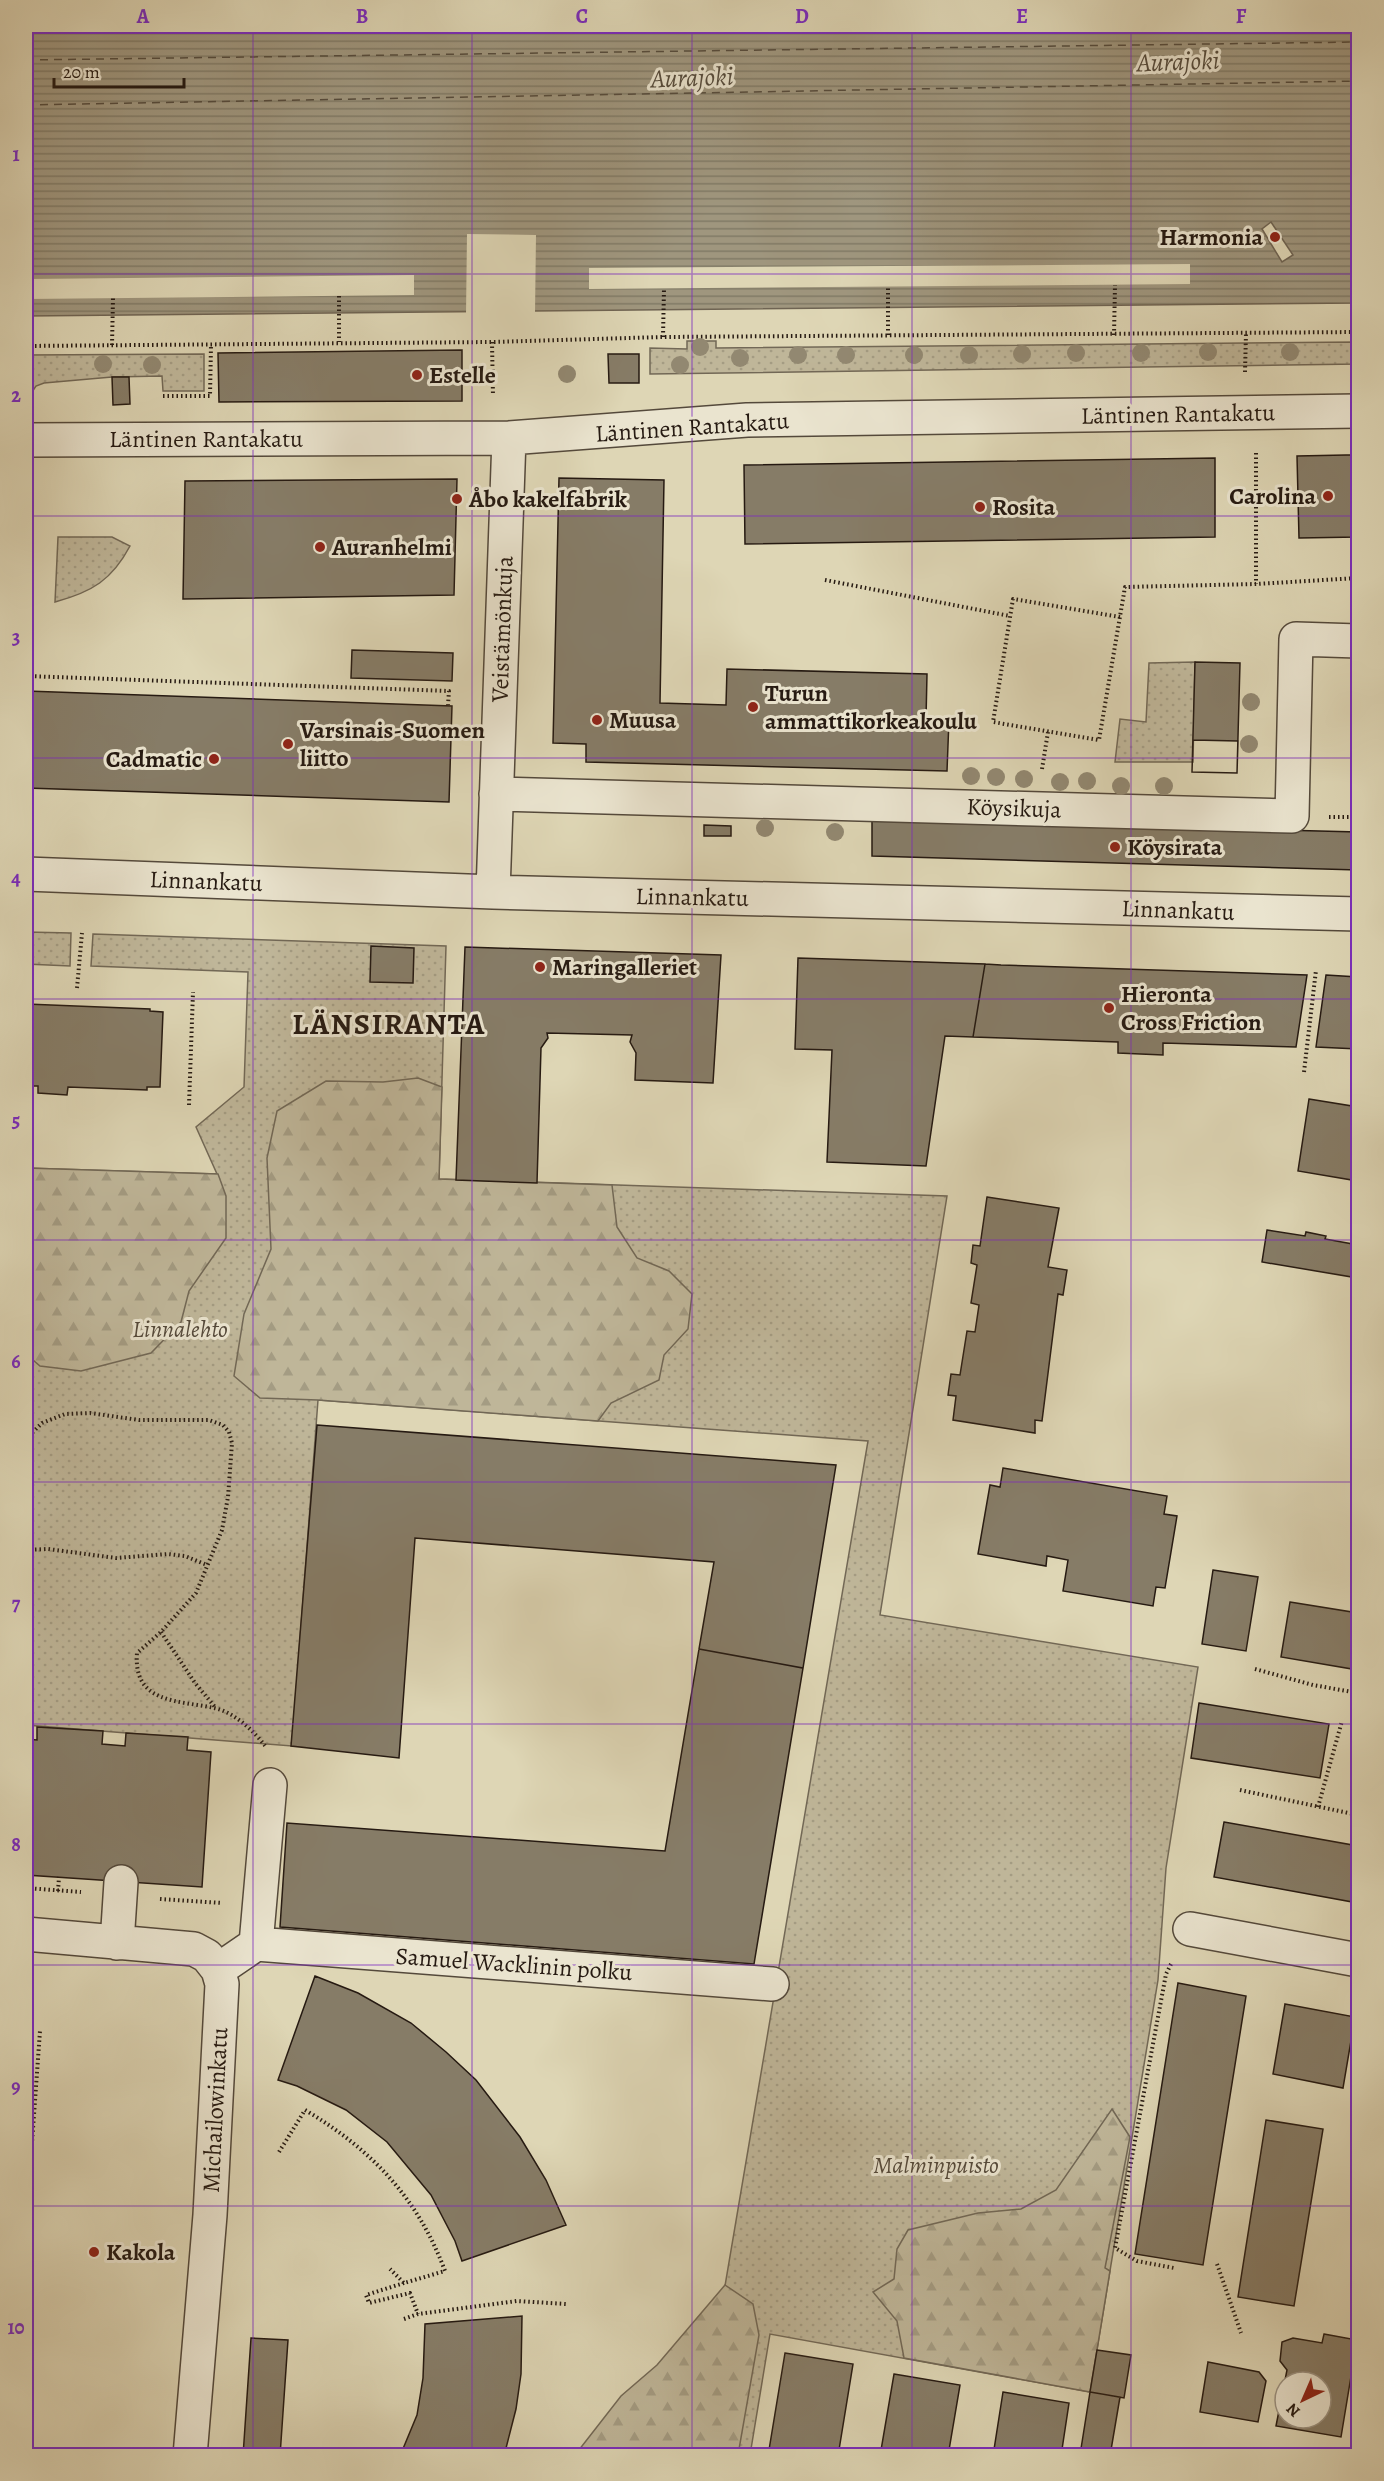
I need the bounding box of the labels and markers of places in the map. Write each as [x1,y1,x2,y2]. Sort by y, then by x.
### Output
place label: Harmonia [1159,221,1263,253]
marker: Harmonia [1268,230,1282,244]
place label: Estelle [429,359,496,391]
marker: Estelle [410,368,424,382]
place label: Carolina [1229,480,1316,512]
place label: Åbo kakelfabrik [468,483,627,515]
marker: Carolina [1321,489,1335,503]
place label: Rosita [992,491,1056,523]
marker: Åbo kakelfabrik [450,492,464,506]
marker: Rosita [973,500,987,514]
place label: Auranhelmi [331,531,452,563]
marker: Auranhelmi [313,540,327,554]
place label: Turun ammattikorkeakoulu [765,677,978,737]
marker: Turun ammattikorkeakoulu [746,700,760,714]
place label: Muusa [609,704,677,736]
marker: Muusa [590,713,604,727]
place label: Varsinais-Suomen liitto [299,714,486,774]
marker: Varsinais-Suomen liitto [281,737,295,751]
place label: Cadmatic [106,743,202,775]
marker: Cadmatic [207,752,221,766]
place label: Köysirata [1127,831,1223,863]
marker: Köysirata [1108,840,1122,854]
place label: Maringalleriet [552,951,697,983]
marker: Maringalleriet [533,960,547,974]
place label: Hieronta Cross Friction [1121,978,1262,1038]
marker: Hieronta Cross Friction [1102,1001,1116,1015]
place label: Kakola [106,2236,176,2268]
marker: Kakola [87,2245,101,2259]

